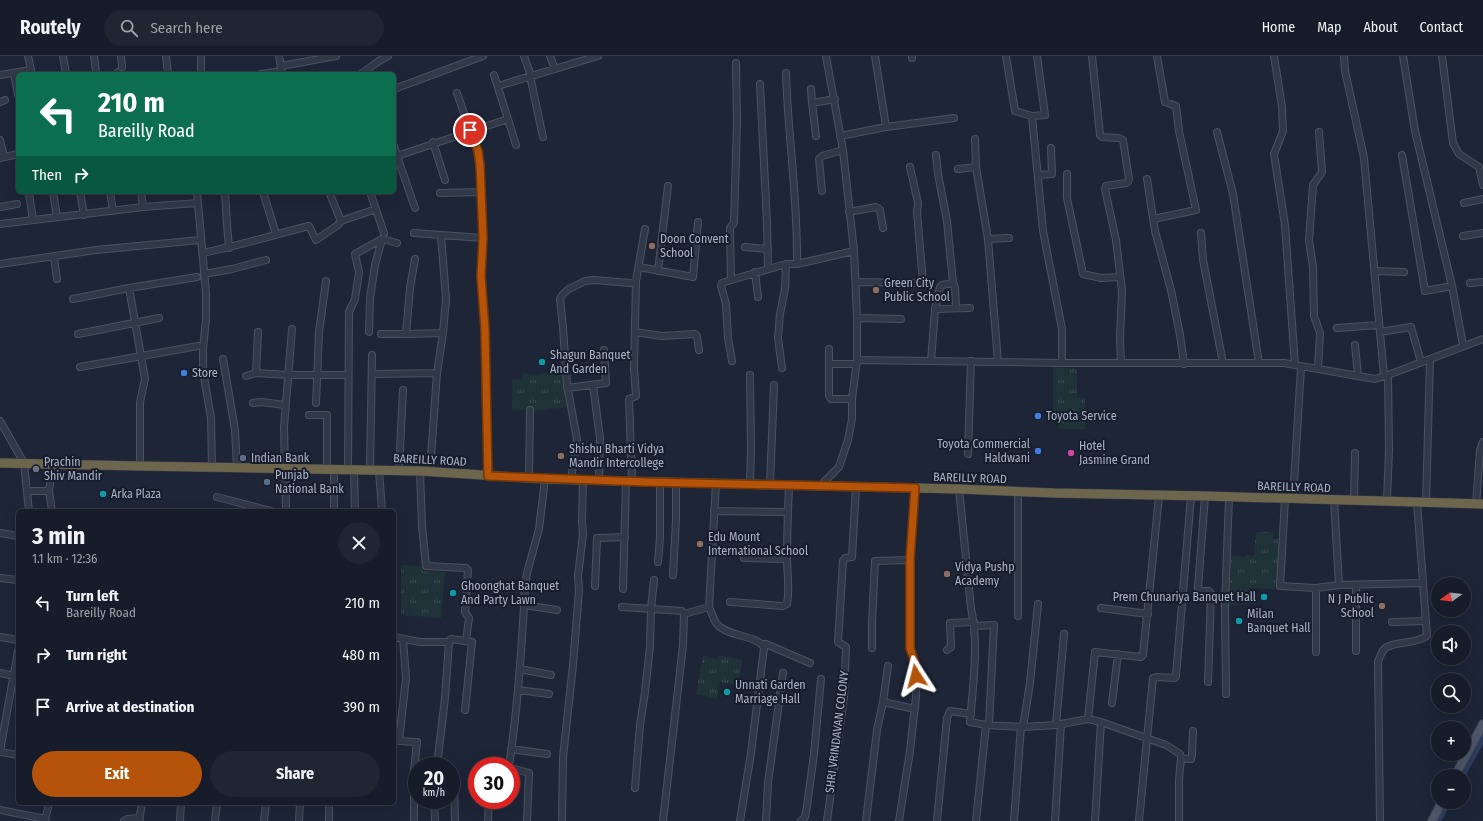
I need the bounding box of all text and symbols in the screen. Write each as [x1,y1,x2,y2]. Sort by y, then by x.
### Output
search box [104,10,384,46]
text: Routely [20,16,80,39]
icon: search [118,17,140,39]
text: Search here [150,19,223,37]
text: Home [1262,19,1295,36]
text: Map [1317,19,1341,36]
text: About [1363,19,1398,36]
text: Contact [1420,19,1463,36]
text: 210 m [98,86,165,119]
icon: left [32,88,84,140]
pin [453,113,487,147]
icon: arrive [459,119,481,141]
text: Bareilly Road [98,120,195,142]
icon: right [70,164,92,186]
text: Then [32,166,62,184]
place label: Doon Convent School [660,232,729,260]
marker: Doon Convent School [647,241,657,251]
place label: Green City Public School [884,276,950,304]
marker: Green City Public School [871,285,881,295]
place label: Shagun Banquet And Garden [550,348,630,376]
marker: Shagun Banquet And Garden [537,357,547,367]
place label: Store [192,366,218,380]
marker: Store [179,368,189,378]
place label: Toyota Service [1046,409,1117,423]
marker: Toyota Service [1033,411,1043,421]
place label: Toyota Commercial Haldwani [937,437,1030,465]
place label: Hotel Jasmine Grand [1079,439,1150,467]
place label: Shishu Bharti Vidya Mandir Intercollege [569,442,664,470]
marker: Toyota Commercial Haldwani [1033,446,1043,456]
marker: Hotel Jasmine Grand [1066,448,1076,458]
place label: Indian Bank [251,451,310,465]
street label: BAREILLY ROAD [393,451,467,469]
marker: Shishu Bharti Vidya Mandir Intercollege [556,451,566,461]
marker: Indian Bank [238,453,248,463]
place label: Prachin Shiv Mandir [44,455,103,483]
marker: Prachin Shiv Mandir [31,464,41,474]
place label: Punjab National Bank [275,468,344,496]
street label: BAREILLY ROAD [933,470,1007,486]
marker: Punjab National Bank [262,477,272,487]
street label: BAREILLY ROAD [1257,479,1331,495]
place label: Arka Plaza [111,487,161,501]
marker: Arka Plaza [98,489,108,499]
text: 3 min [32,522,85,550]
button: close [338,522,380,564]
place label: Edu Mount International School [708,530,808,558]
marker: Edu Mount International School [695,539,705,549]
text: 1.1 km · 12:36 [32,551,98,566]
place label: Vidya Pushp Academy [955,560,1015,588]
marker: Vidya Pushp Academy [942,569,952,579]
north arrow [1431,577,1471,617]
map controls [1431,577,1471,809]
place label: Ghoonghat Banquet And Party Lawn [461,579,559,607]
text: Turn left [66,587,119,605]
marker: Ghoonghat Banquet And Party Lawn [448,588,458,598]
place label: Prem Chunariya Banquet Hall [1113,590,1256,604]
icon: left [32,592,54,614]
marker: Prem Chunariya Banquet Hall [1259,592,1269,602]
place label: N J Public School [1328,592,1374,620]
text: 210 m [345,594,380,612]
marker: N J Public School [1377,601,1387,611]
text: Bareilly Road [66,605,136,620]
place label: Milan Banquet Hall [1247,607,1311,635]
marker: Milan Banquet Hall [1234,616,1244,626]
button: sound [1431,625,1471,665]
icon: right [32,644,54,666]
text: Turn right [66,646,127,664]
text: 480 m [342,646,380,664]
position arrow [895,655,937,697]
street label: SHRI VRINDAVAN COLONY [823,670,851,794]
button: search [1431,673,1471,713]
place label: Unnati Garden Marriage Hall [735,678,806,706]
marker: Unnati Garden Marriage Hall [722,687,732,697]
icon: arrive [32,696,54,718]
text: Arrive at destination [66,698,194,716]
text: 390 m [343,698,380,716]
button: + [1431,721,1471,761]
button: Exit [32,751,202,797]
button: Share [210,751,380,797]
speed limit sign: 30 [468,757,520,809]
text: 20 [424,766,444,790]
button: − [1431,769,1471,809]
text: km/h [423,787,445,799]

